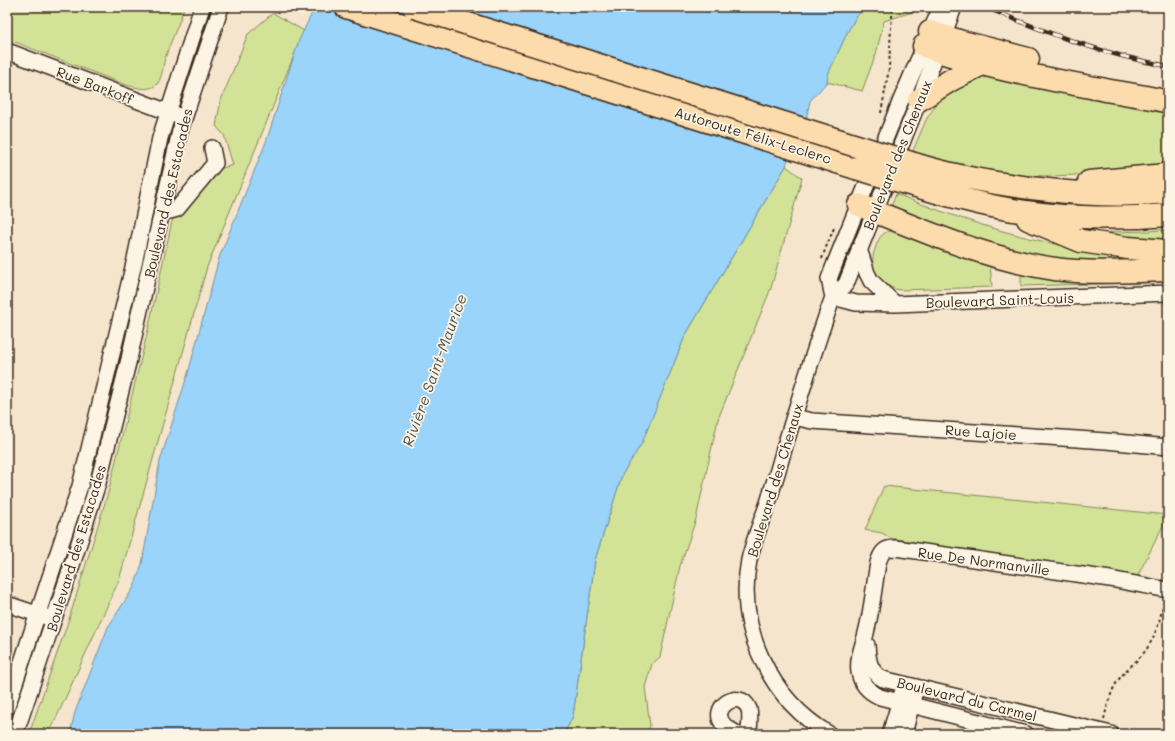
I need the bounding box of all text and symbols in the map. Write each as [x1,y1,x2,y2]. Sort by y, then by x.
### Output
street label: Rue Barkoff [54,62,137,109]
street label: Boulevard des Chenaux [858,77,936,233]
street label: Autoroute Félix-Leclerc [672,102,834,168]
street label: Boulevard des Estacades [139,106,197,280]
street label: Boulevard Saint-Louis [925,288,1075,312]
water label: Rivière Saint-Maurice [397,291,471,449]
street label: Boulevard des Chenaux [743,401,807,559]
street label: Rue Lajoie [945,420,1017,444]
street label: Boulevard des Estacades [42,462,110,634]
street label: Rue De Normanville [917,542,1051,580]
street label: Boulevard du Carmel [895,672,1039,726]

